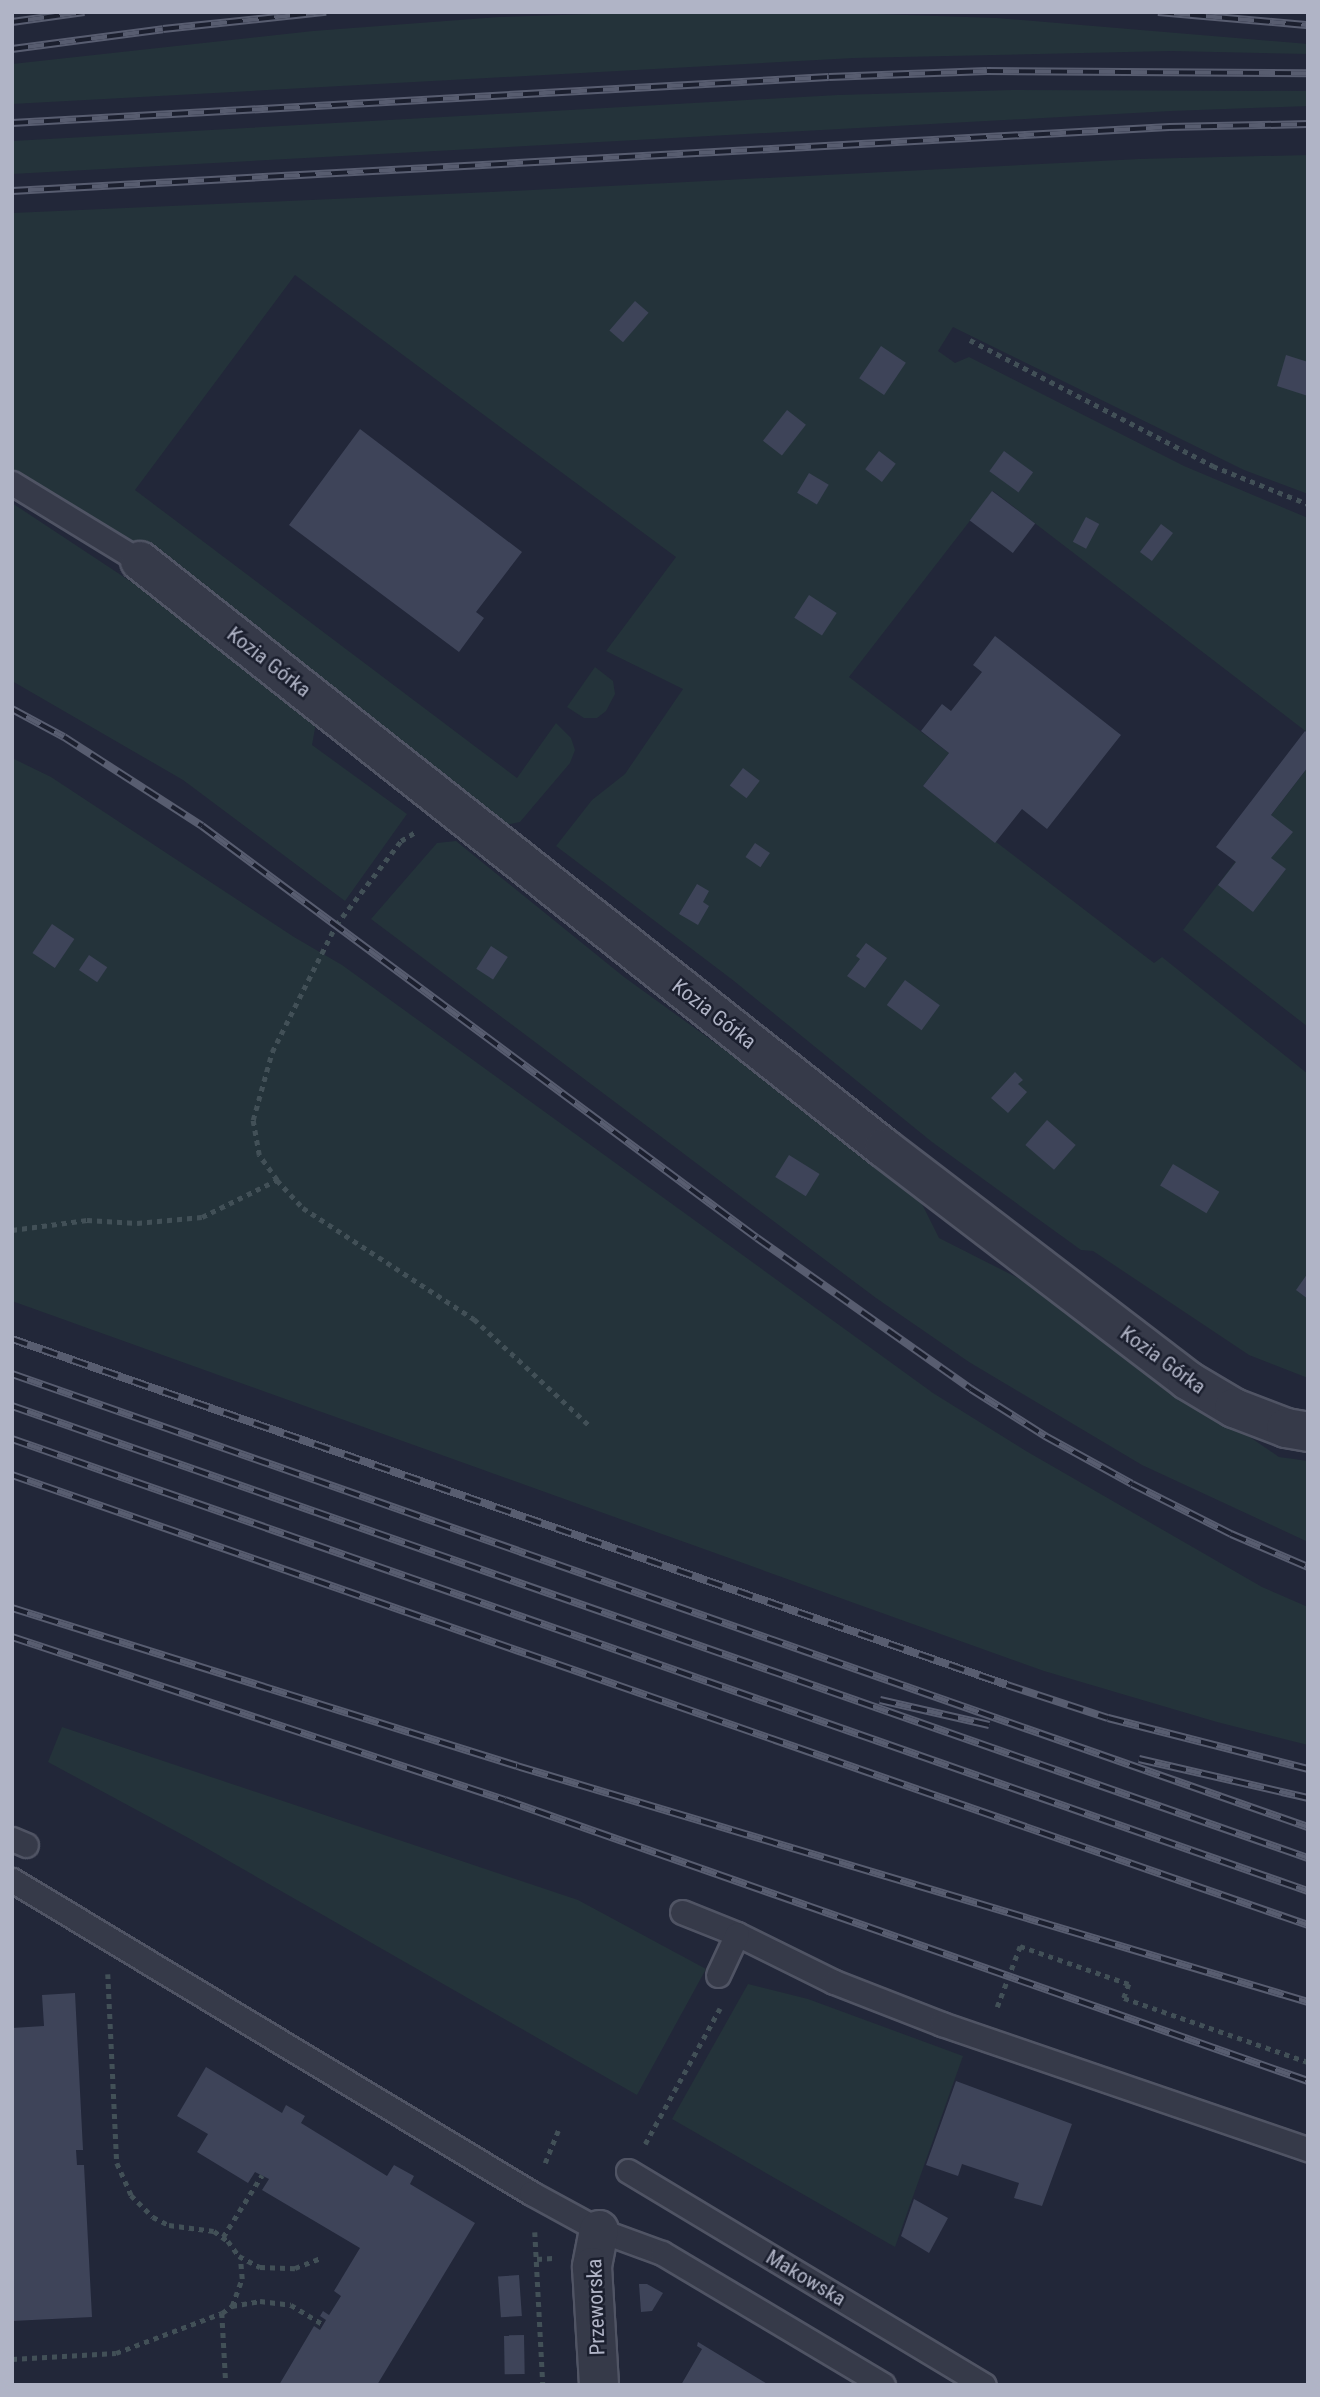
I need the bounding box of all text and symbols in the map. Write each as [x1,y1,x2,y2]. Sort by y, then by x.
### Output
street label: Kozia Górka [222,621,316,703]
street label: Kozia Górka [667,973,761,1055]
street label: Kozia Górka [1115,1321,1211,1399]
street label: Makowska [762,2244,850,2312]
street label: Przeworska [582,2258,610,2356]

